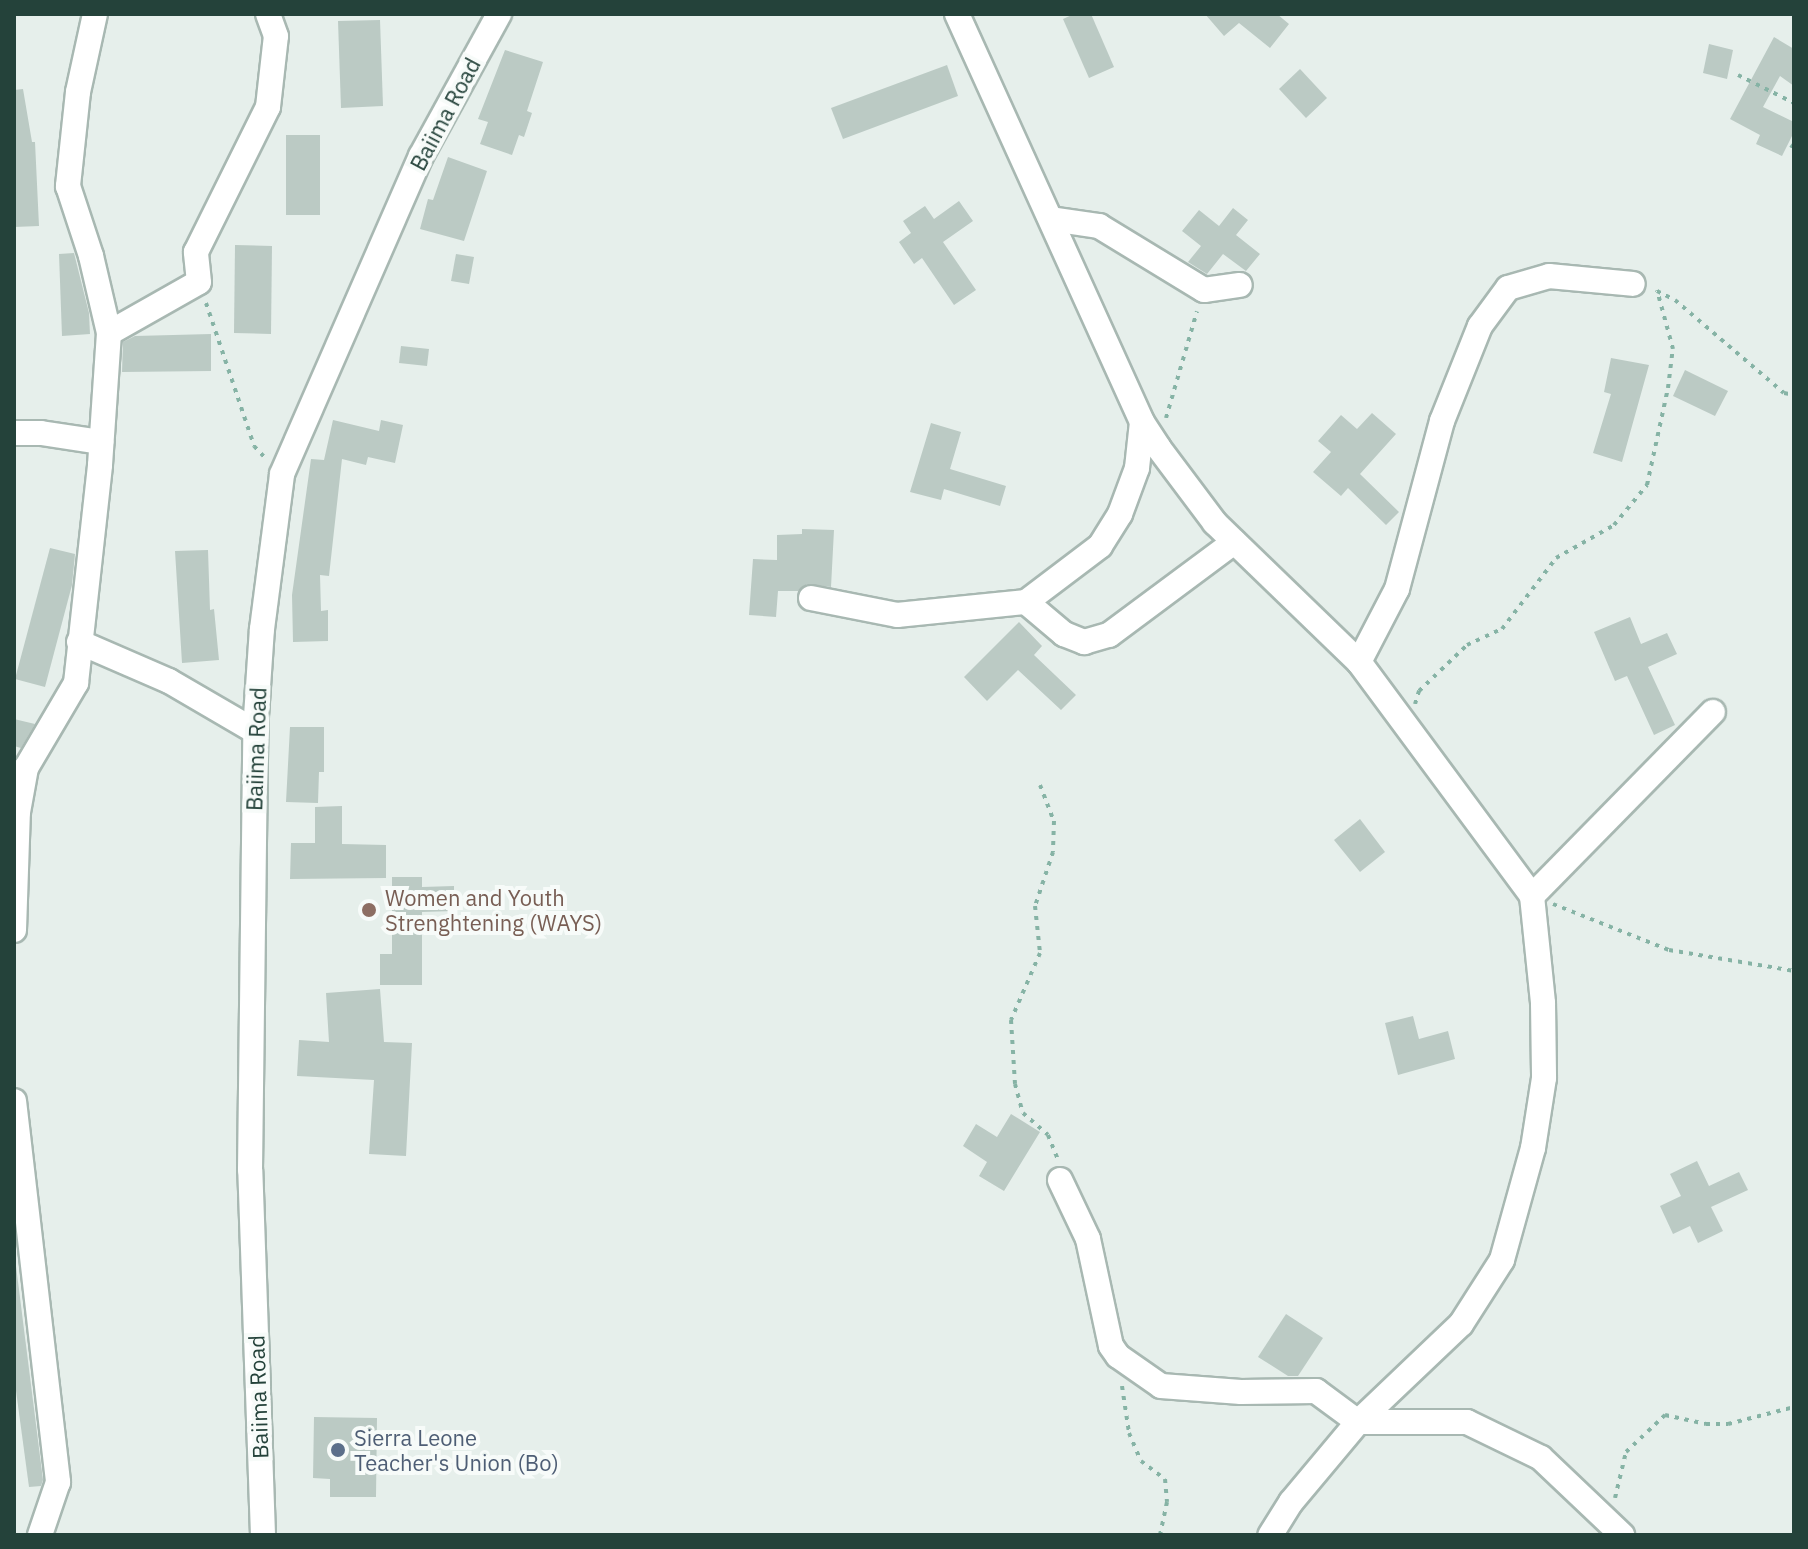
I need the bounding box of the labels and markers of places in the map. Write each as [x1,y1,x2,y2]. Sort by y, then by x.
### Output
place label: Women and Youth Strenghtening (WAYS) [385,884,602,936]
marker: Women and Youth Strenghtening (WAYS) [360,901,378,919]
place label: Sierra Leone Teacher's Union (Bo) [354,1424,559,1476]
marker: Sierra Leone Teacher's Union (Bo) [329,1441,347,1459]

